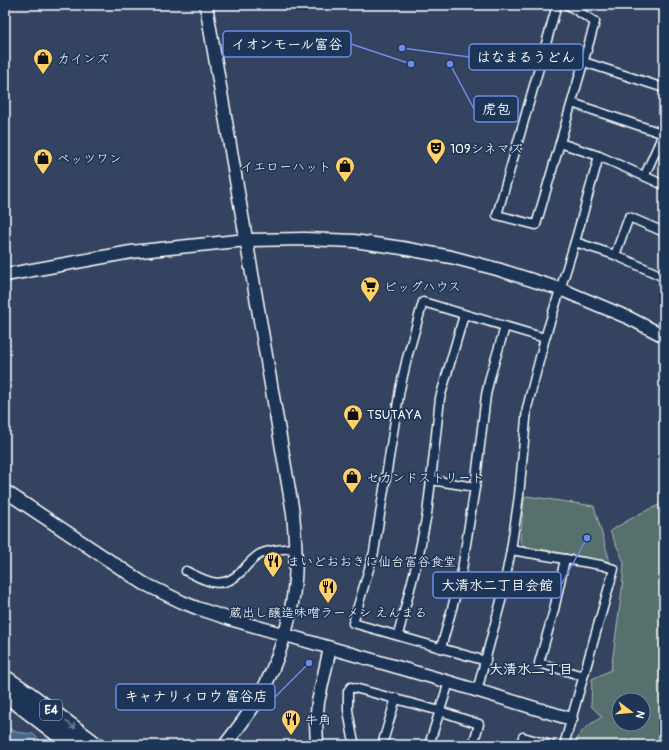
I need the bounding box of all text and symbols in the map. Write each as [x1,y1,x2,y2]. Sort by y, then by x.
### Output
callout: イオンモール富谷 [223,31,351,57]
text: イオンモール富谷 [231,36,343,53]
callout: はなまるうどん [469,44,583,70]
shop icon: カインズ [32,47,54,75]
text: はなまるうどん [477,49,575,66]
place label: カインズ [57,51,109,67]
callout: 虎包 [474,96,518,122]
text: 虎包 [482,101,510,118]
theatre icon: 109シネマズ [425,137,447,165]
place label: 109シネマズ [450,141,523,157]
shop icon: ペッツワン [32,147,54,175]
place label: ペッツワン [57,151,122,167]
shop icon: イエローハット [334,155,356,183]
place label: イエローハット [240,159,331,175]
supermarket icon: ビッグハウス [359,275,381,303]
place label: ビッグハウス [384,279,461,295]
shop icon: TSUTAYA [342,403,364,431]
place label: TSUTAYA [367,407,422,423]
shop icon: セカンドストリート [341,466,363,494]
place label: セカンドストリート [366,470,484,486]
restaurant icon: まいどおおきに仙台富谷食堂 [262,550,284,578]
place label: まいどおおきに仙台富谷食堂 [287,554,456,570]
callout: 大清水二丁目会館 [433,572,561,598]
restaurant icon: 蔵出し醸造味噌ラーメン えんまる [317,576,339,604]
text: 大清水二丁目会館 [441,577,553,594]
place label: 蔵出し醸造味噌ラーメン えんまる [229,605,427,621]
district label: 大清水二丁目 [489,661,573,678]
callout: キャナリィロウ 富谷店 [116,684,275,710]
text: キャナリィロウ 富谷店 [124,688,268,705]
north arrow [611,692,651,732]
road number: E4 [40,700,62,720]
restaurant icon: 牛角 [280,708,302,736]
text: N [633,709,647,721]
place label: 牛角 [305,712,331,728]
one-way arrow [65,721,76,729]

